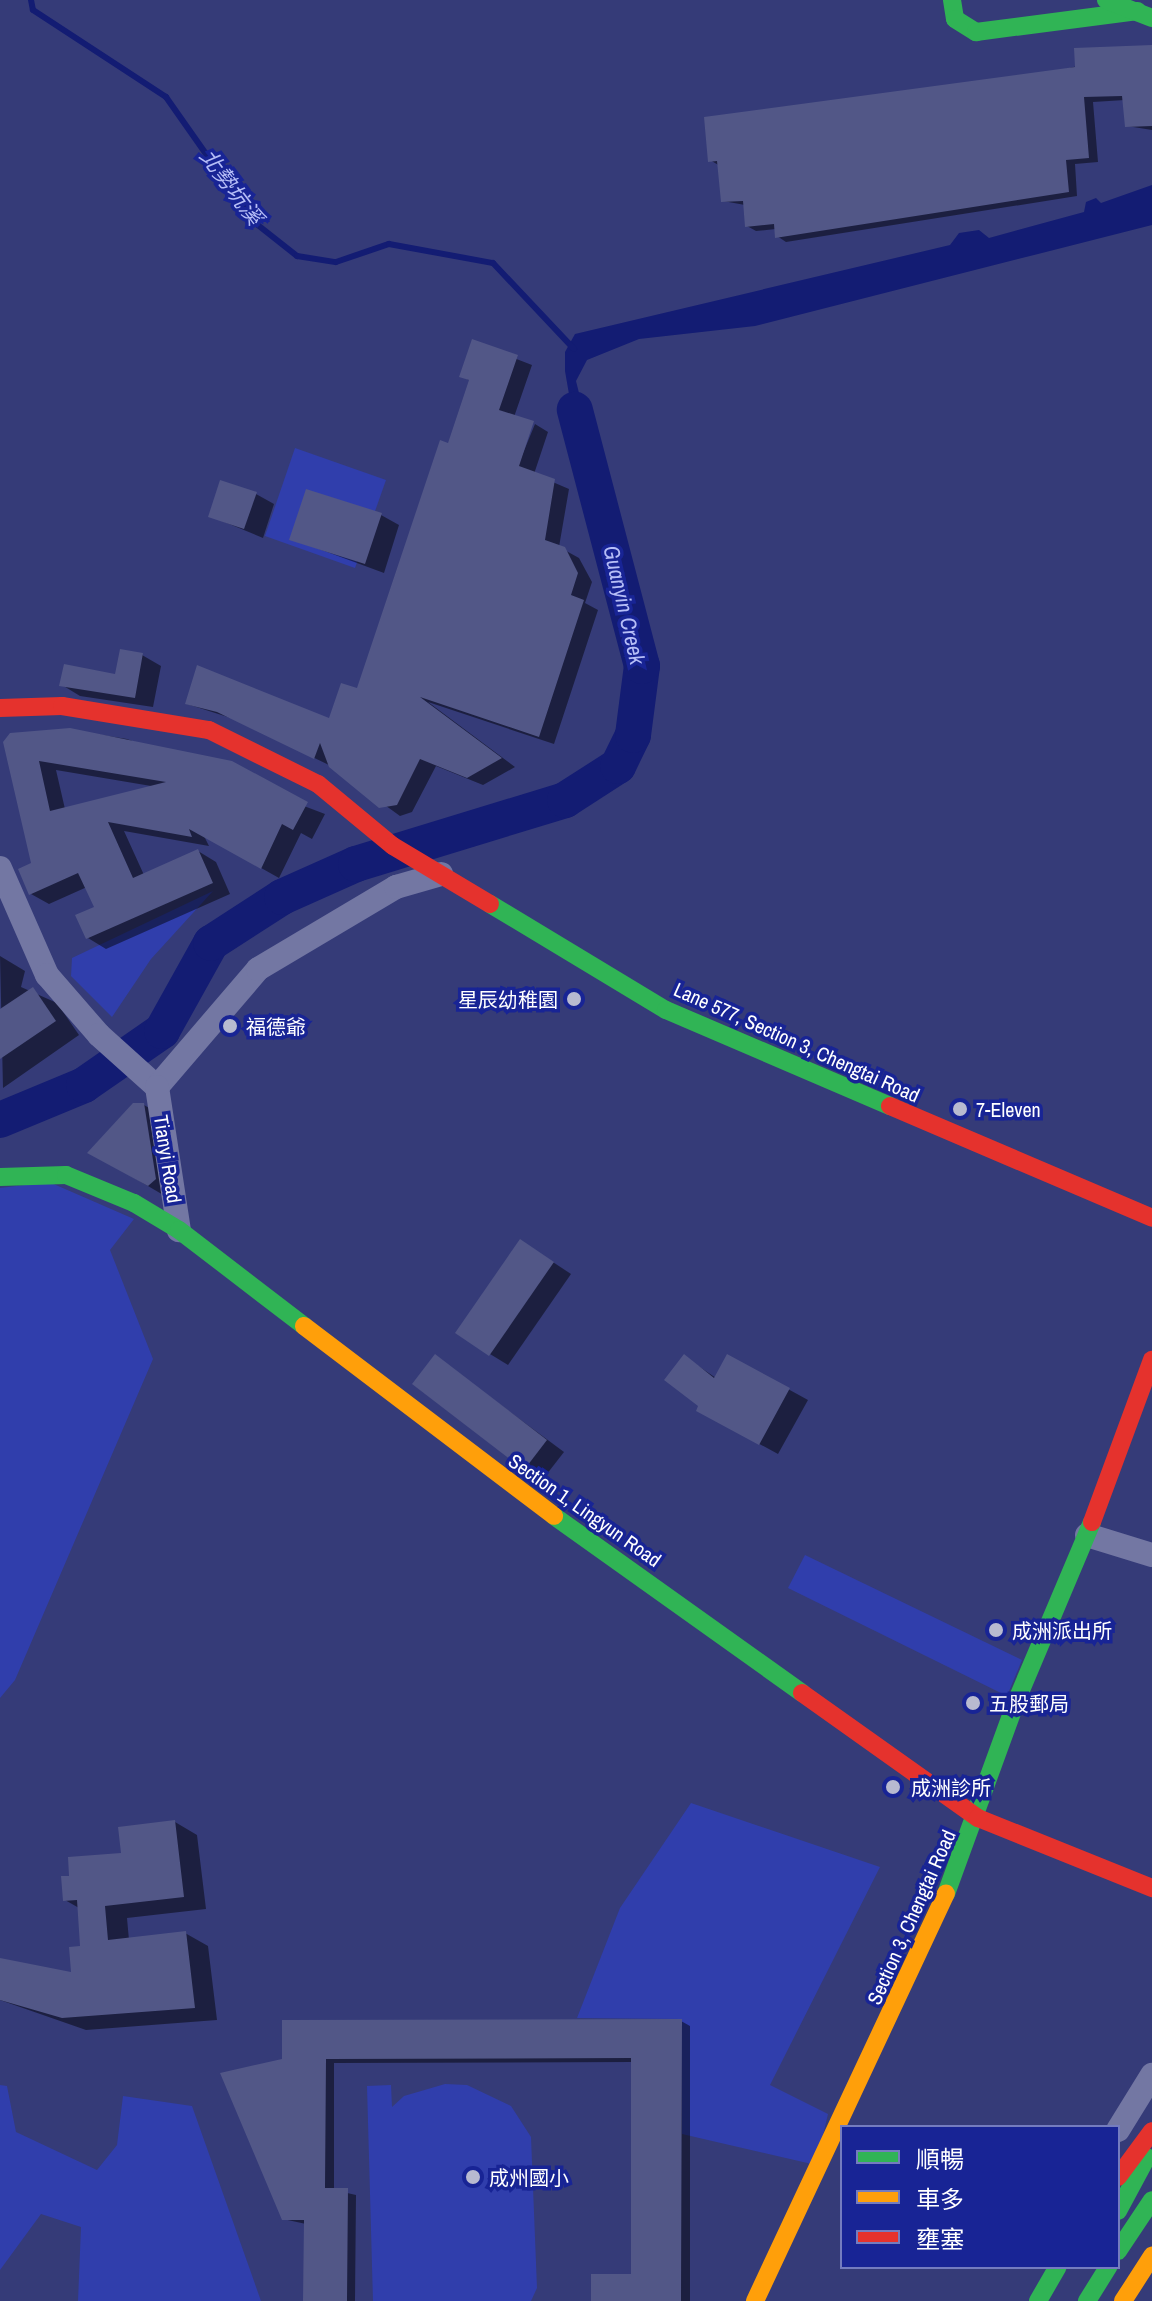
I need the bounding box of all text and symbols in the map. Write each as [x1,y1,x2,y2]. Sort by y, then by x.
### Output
water label: 北勢坑溪 [194,144,268,230]
water label: Guanyin Creek [597,543,651,667]
street label: Lane 577, Section 3, Chengtai Road [670,977,924,1107]
place label: 星辰幼稚園 [458,987,558,1011]
marker: 星辰幼稚園 [565,990,583,1008]
place label: 福德爺 [246,1014,306,1038]
marker: 福德爺 [221,1017,239,1035]
place label: 7-Eleven [976,1097,1041,1121]
marker: 7-Eleven [951,1100,969,1118]
street label: Tianyi Road [149,1113,187,1205]
street label: Section 1, Lingyun Road [504,1448,666,1572]
place label: 成洲派出所 [1012,1618,1112,1642]
marker: 成洲派出所 [987,1621,1005,1639]
place label: 五股郵局 [989,1691,1069,1715]
marker: 五股郵局 [964,1694,982,1712]
place label: 成洲診所 [911,1775,991,1799]
marker: 成洲診所 [882,1776,904,1798]
street label: Section 3, Chengtai Road [862,1826,960,2008]
legend [840,2125,1120,2269]
text: 順暢 [916,2143,964,2175]
place label: 成州國小 [489,2165,569,2189]
marker: 成州國小 [464,2168,482,2186]
text: 車多 [916,2183,964,2215]
text: 壅塞 [916,2223,964,2255]

